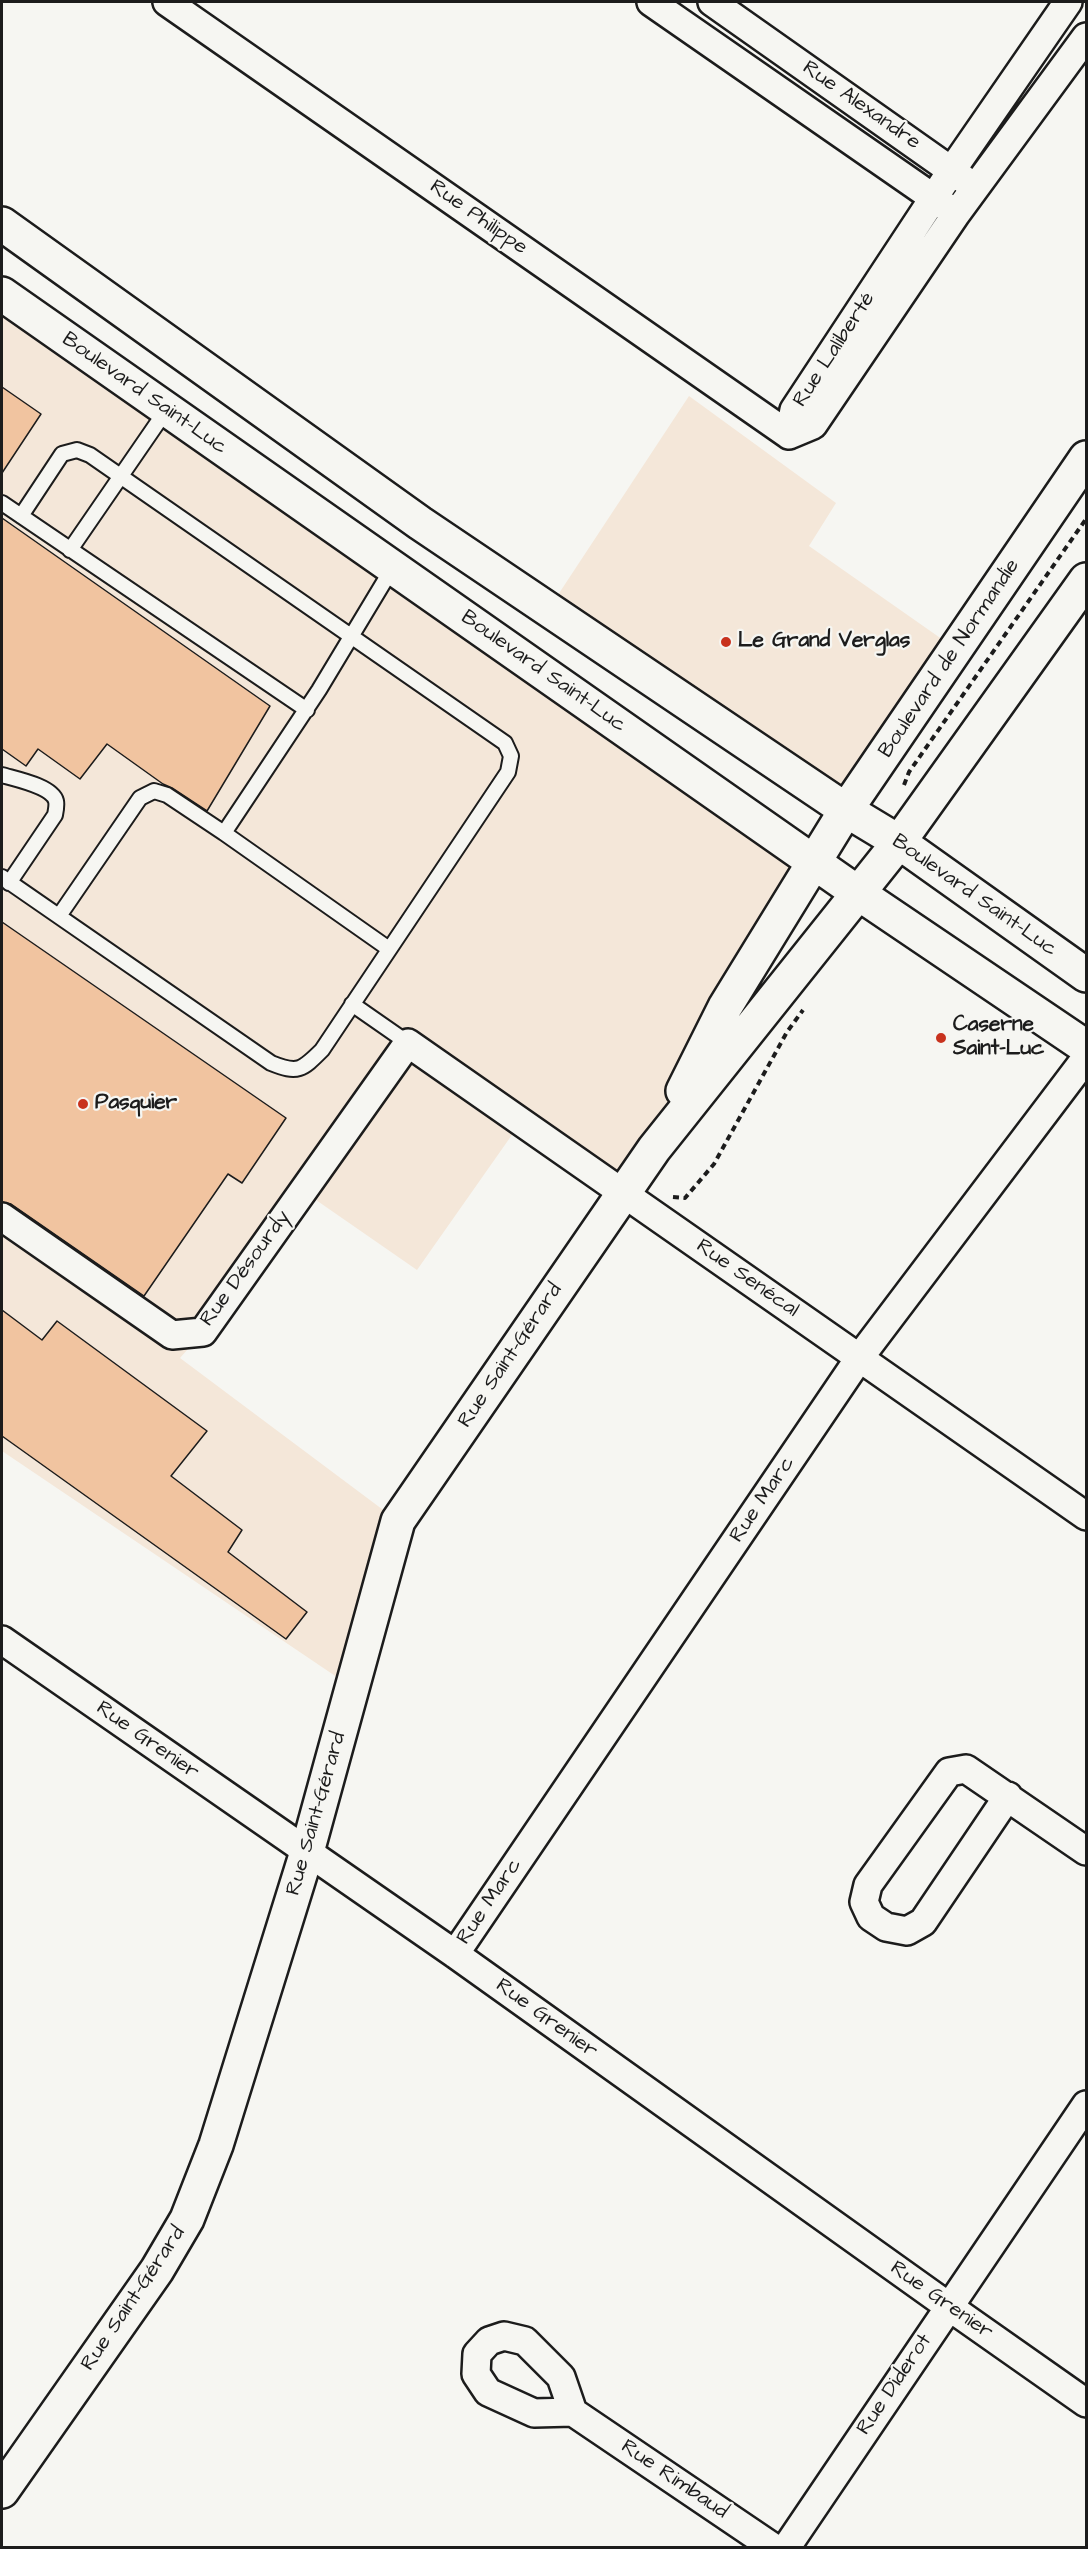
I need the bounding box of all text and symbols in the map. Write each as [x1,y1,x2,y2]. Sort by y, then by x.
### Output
street label: Rue Alexandre [797,56,925,156]
street label: Rue Philippe [424,175,532,261]
street label: Rue Laliberté [789,288,881,412]
street label: Boulevard Saint-Luc [57,328,231,460]
street label: Boulevard de Normandie [874,555,1026,763]
street label: Boulevard Saint-Luc [456,606,630,738]
place label: Le Grand Verglas [738,629,910,655]
marker: Le Grand Verglas [719,635,733,649]
street label: Boulevard Saint-Luc [887,830,1061,962]
place label: Caserne Saint-Luc [953,1013,1044,1063]
marker: Caserne Saint-Luc [934,1031,948,1045]
place label: Pasquier [95,1091,177,1117]
marker: Pasquier [76,1097,90,1111]
street label: Rue Désourdy [195,1206,297,1332]
street label: Rue Senécal [691,1234,803,1324]
street label: Rue Saint-Gérard [453,1279,569,1433]
street label: Rue Marc [725,1452,801,1548]
street label: Rue Grenier [91,1696,203,1786]
street label: Rue Saint-Gérard [282,1729,352,1899]
street label: Rue Marc [452,1854,528,1950]
street label: Rue Grenier [490,1974,602,2064]
street label: Rue Saint-Gérard [76,2222,192,2376]
street label: Rue Grenier [885,2256,997,2346]
street label: Rue Diderot [852,2330,938,2440]
street label: Rue Rimbaud [616,2435,732,2525]

